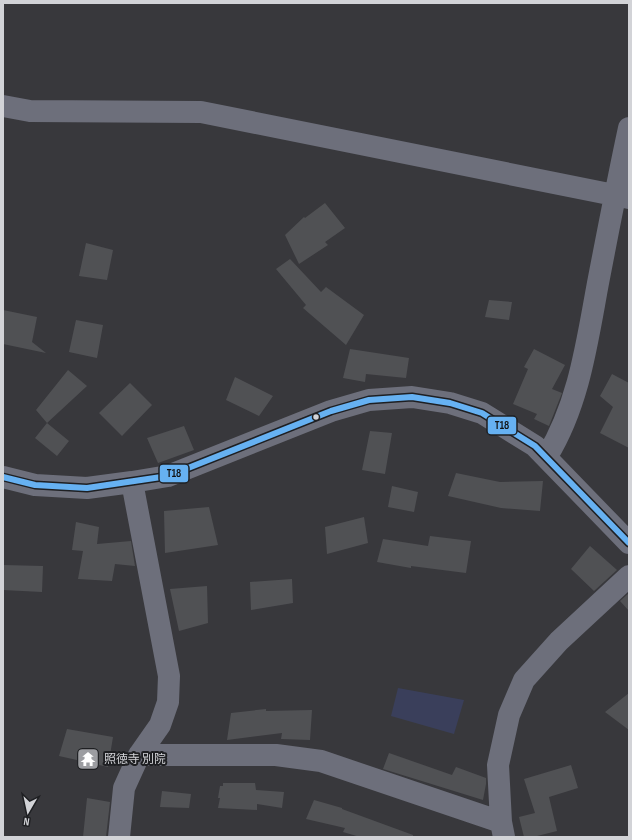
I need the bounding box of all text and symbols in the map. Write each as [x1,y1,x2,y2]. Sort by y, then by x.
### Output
unlabelled marker [311,412,321,422]
line badge: T18 [487,416,517,435]
text: T18 [495,419,509,432]
line badge: T18 [159,464,189,483]
text: T18 [167,467,181,480]
temple icon: 照徳寺 別院 [75,746,101,772]
place label: 照徳寺 別院 [104,752,166,767]
north arrow [8,792,48,832]
text: N [22,814,30,828]

